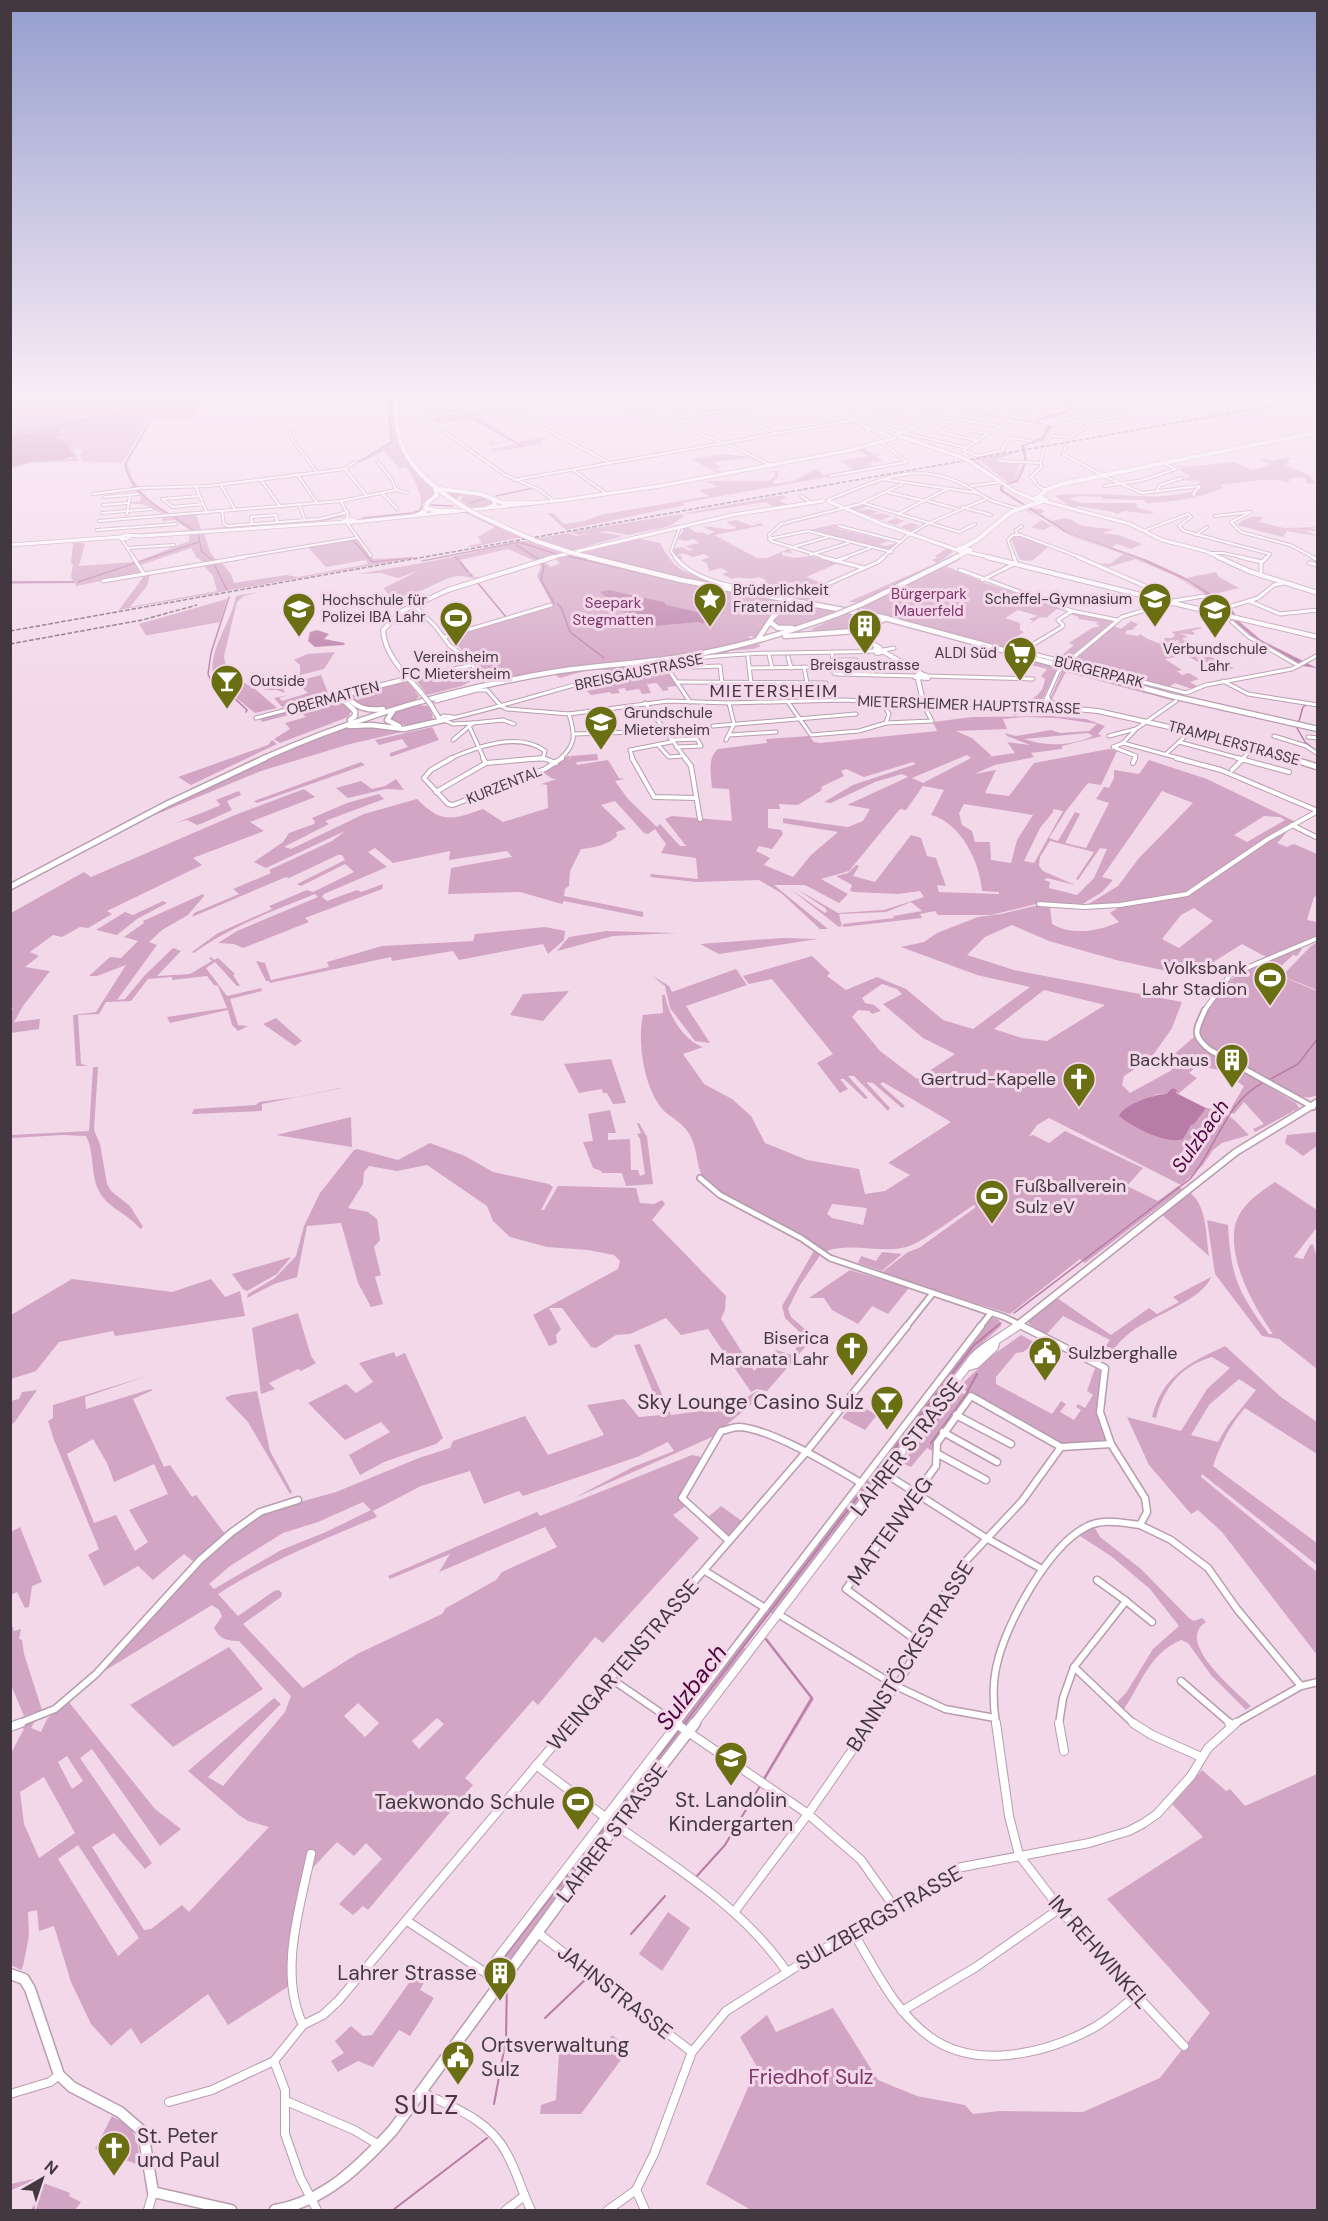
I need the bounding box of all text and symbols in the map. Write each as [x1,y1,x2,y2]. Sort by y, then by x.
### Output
place label: Brüderlichkeit Fraternidad [733,580,829,617]
place icon: Brüderlichkeit Fraternidad [692,581,728,628]
school or university icon: Scheffel-Gymnasium [1137,581,1173,628]
park label: Bürgerpark Mauerfeld [891,584,967,621]
place label: Scheffel-Gymnasium [985,589,1132,609]
place label: Hochschule für Polizei IBA Lahr [322,590,427,627]
school or university icon: Hochschule für Polizei IBA Lahr [281,591,317,638]
school or university icon: Verbundschule Lahr [1197,592,1233,639]
park label: Seepark Stegmatten [572,593,654,630]
sports icon: Vereinsheim FC Mietersheim [438,600,474,647]
building icon: Breisgaustrasse [847,608,883,655]
supermarket icon: ALDI Süd [1002,635,1038,682]
place label: Verbundschule Lahr [1163,639,1267,676]
place label: ALDI Süd [935,643,997,663]
place label: Vereinsheim FC Mietersheim [402,647,510,684]
street label: BREISGAUSTRASSE [573,649,705,695]
street label: BÜRGERPARK [1052,651,1146,693]
place label: Breisgaustrasse [810,655,920,675]
bar icon: Outside [209,663,245,710]
place label: Outside [250,671,305,691]
street label: OBERMATTEN [284,676,382,720]
district label: MIETERSHEIM [709,679,839,703]
street label: MIETERSHEIMER HAUPTSTRASSE [857,691,1081,719]
place label: Grundschule Mietersheim [624,703,713,740]
school or university icon: Grundschule Mietersheim [583,704,619,751]
street label: TRAMPLERSTRASSE [1166,716,1302,770]
street label: KURZENTAL [463,761,545,809]
place label: Volksbank Lahr Stadion [1142,956,1247,1001]
sports icon: Volksbank Lahr Stadion [1252,960,1288,1007]
building icon: Backhaus [1214,1042,1250,1089]
place label: Backhaus [1129,1048,1209,1072]
church icon: Gertrud-Kapelle [1061,1061,1097,1108]
place label: Gertrud-Kapelle [921,1067,1056,1091]
water label: Sulzbach [1165,1094,1235,1178]
place label: Fußballverein Sulz eV [1015,1174,1126,1219]
sports icon: Fußballverein Sulz eV [974,1178,1010,1225]
place label: Biserica Maranata Lahr [710,1326,829,1371]
church icon: Biserica Maranata Lahr [834,1330,870,1377]
public building icon: Sulzberghalle [1027,1335,1063,1382]
place label: Sulzberghalle [1068,1341,1177,1365]
street label: LAHRER STRASSE [844,1372,970,1522]
bar icon: Sky Lounge Casino Sulz [869,1384,905,1431]
place label: Sky Lounge Casino Sulz [637,1388,864,1416]
street label: MATTENWEG [841,1471,939,1591]
street label: BANNSTÖCKESTRASSE [840,1555,980,1757]
street label: WEINGARTENSTRASSE [541,1573,705,1757]
water label: Sulzbach [649,1638,733,1736]
school or university icon: St. Landolin Kindergarten [713,1740,749,1787]
street label: LAHRER STRASSE [550,1758,674,1908]
sports icon: Taekwondo Schule [560,1784,596,1831]
place label: St. Landolin Kindergarten [669,1786,793,1838]
place label: Taekwondo Schule [375,1788,555,1816]
street label: SULZBERGSTRASSE [791,1859,967,1977]
street label: IM REHWINKEL [1042,1889,1156,2015]
street label: JAHNSTRASSE [552,1938,678,2046]
building icon: Lahrer Strasse [482,1955,518,2002]
place label: Lahrer Strasse [337,1959,477,1987]
place label: Ortsverwaltung Sulz [481,2031,630,2083]
public building icon: Ortsverwaltung Sulz [440,2039,476,2086]
park label: Friedhof Sulz [749,2063,873,2091]
district label: SULZ [394,2088,460,2122]
place label: St. Peter und Paul [137,2122,220,2174]
church icon: St. Peter und Paul [96,2130,132,2177]
north arrow [12,2149,72,2209]
text: N [40,2156,62,2180]

